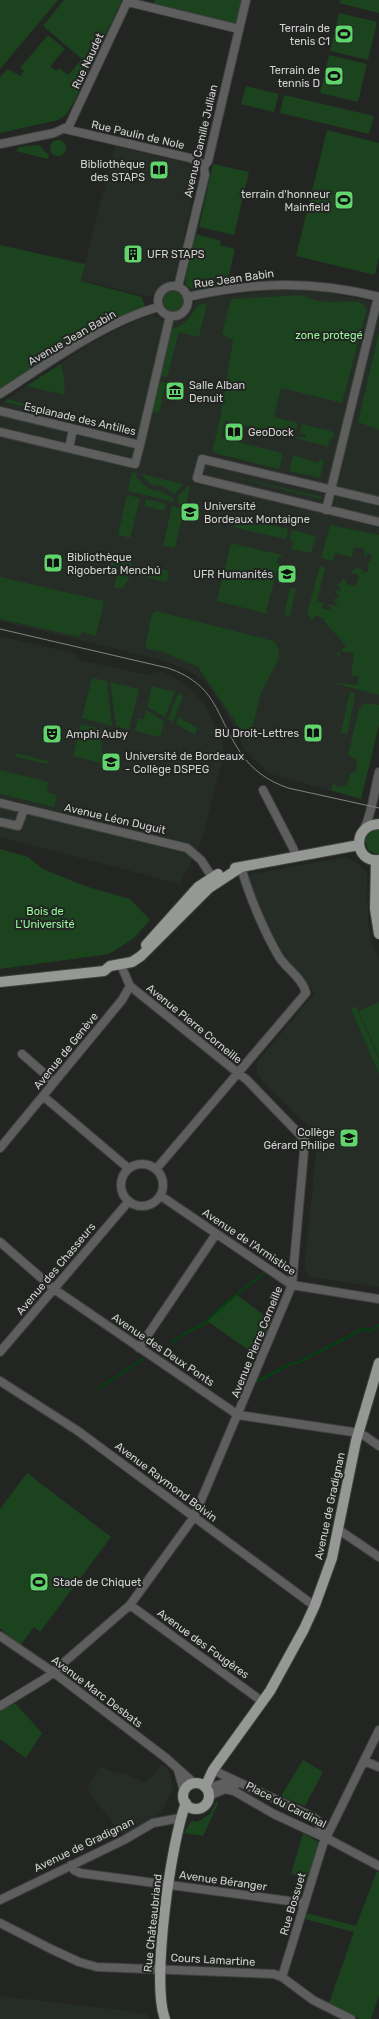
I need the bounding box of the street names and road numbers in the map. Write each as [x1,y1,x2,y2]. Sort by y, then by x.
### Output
street label: Rue Naudet [69,30,107,91]
street label: Avenue Camille Jullian [182,83,220,199]
street label: Rue Paulin de Nole [90,118,186,152]
street label: Rue Jean Babin [193,267,275,291]
street label: Avenue Jean Babin [26,308,118,368]
street label: Esplanade des Antilles [23,400,138,438]
street label: Avenue Léon Duguit [63,801,168,837]
street label: Avenue Pierre Corneille [144,981,244,1067]
street label: Avenue de Genève [31,1010,101,1092]
street label: Avenue de l'Armistice [200,1206,298,1278]
street label: Avenue des Chasseurs [14,1220,99,1318]
street label: Avenue Pierre Corneille [229,1284,285,1400]
street label: Avenue des Deux Ponts [109,1311,217,1389]
street label: Avenue Raymond Boivin [112,1439,220,1525]
street label: Avenue de Gradignan [312,1451,348,1561]
street label: Avenue des Fougères [155,1606,252,1682]
street label: Avenue Marc Desbats [49,1653,145,1731]
street label: Place du Cardinal [244,1779,328,1831]
street label: Avenue de Gradignan [32,1815,136,1875]
street label: Avenue Béranger [178,1868,269,1894]
street label: Rue Bossuet [277,1871,309,1937]
street label: Rue Châteaubriand [141,1873,165,1973]
street label: Cours Lamartine [170,1951,256,1969]

